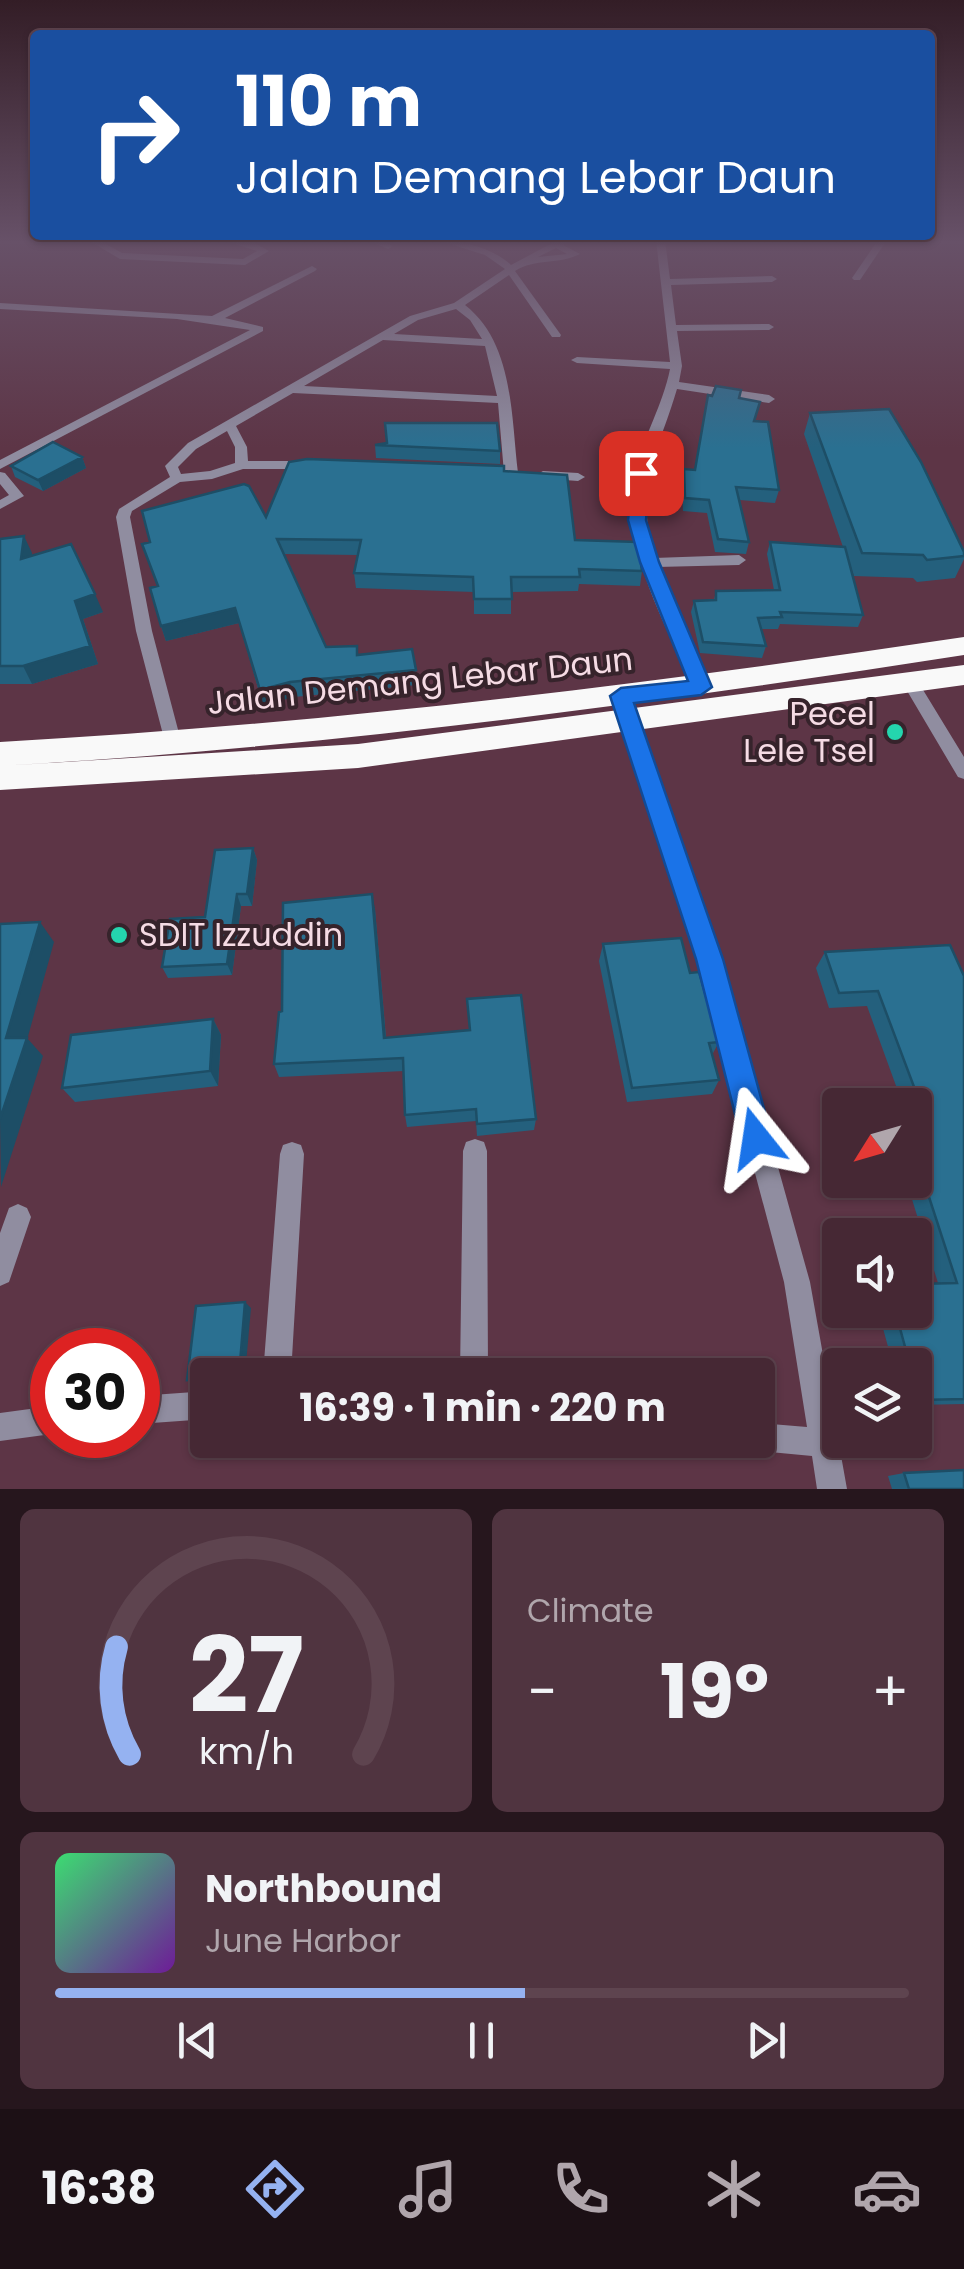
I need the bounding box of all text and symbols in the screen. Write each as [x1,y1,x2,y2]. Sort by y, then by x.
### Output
text: 110 m [235,52,422,151]
icon: right [70,70,200,200]
text: Jalan Demang Lebar Daun [235,146,836,209]
pin [599,431,684,516]
icon: arrive [614,446,669,501]
street label: Jalan Demang Lebar Daun [205,636,635,725]
place label: Pecel Lele Tsel [743,691,875,773]
marker: Pecel Lele Tsel [884,721,906,743]
place label: SDIT Izzuddin [139,912,343,957]
marker: SDIT Izzuddin [108,924,130,946]
position arrow [704,1086,808,1190]
north arrow [822,1088,932,1198]
map controls [822,1088,932,1458]
button: sound [822,1218,932,1328]
speed limit sign: 30 [30,1328,160,1458]
button: layers [822,1348,932,1458]
text: 16:39 · 1 min · 220 m [299,1381,666,1434]
text: Climate [527,1588,654,1633]
text: 27 [188,1603,304,1748]
text: 19° [660,1639,769,1744]
text: − [527,1653,557,1730]
text: + [871,1653,909,1730]
text: km/h [198,1726,294,1777]
text: Northbound [205,1862,442,1915]
text: June Harbor [205,1918,401,1963]
icon: previous [170,2013,225,2068]
icon: pause [454,2013,509,2068]
icon: next [739,2013,794,2068]
icon: directions [240,2154,310,2224]
icon: music [393,2154,463,2224]
icon: phone [546,2154,616,2224]
icon: climate [699,2154,769,2224]
icon: car [852,2154,922,2224]
text: 16:38 [42,2157,156,2220]

